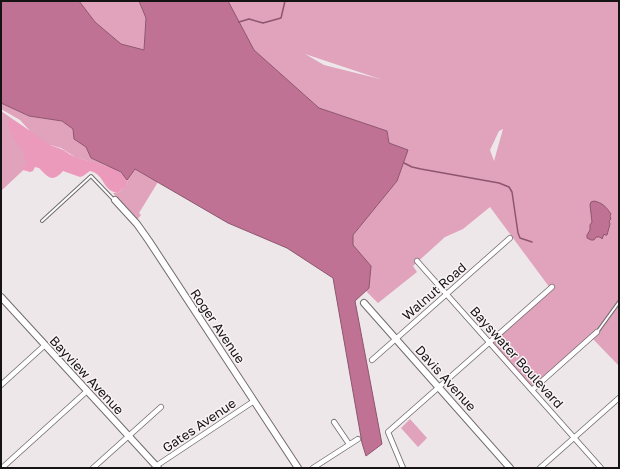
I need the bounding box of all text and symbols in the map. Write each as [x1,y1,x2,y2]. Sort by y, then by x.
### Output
street label: Walnut Road [399,259,469,323]
street label: Roger Avenue [187,286,249,366]
street label: Bayswater Boulevard [467,303,567,411]
street label: Bayview Avenue [47,332,127,418]
street label: Davis Avenue [412,342,480,414]
street label: Gates Avenue [159,395,239,455]

